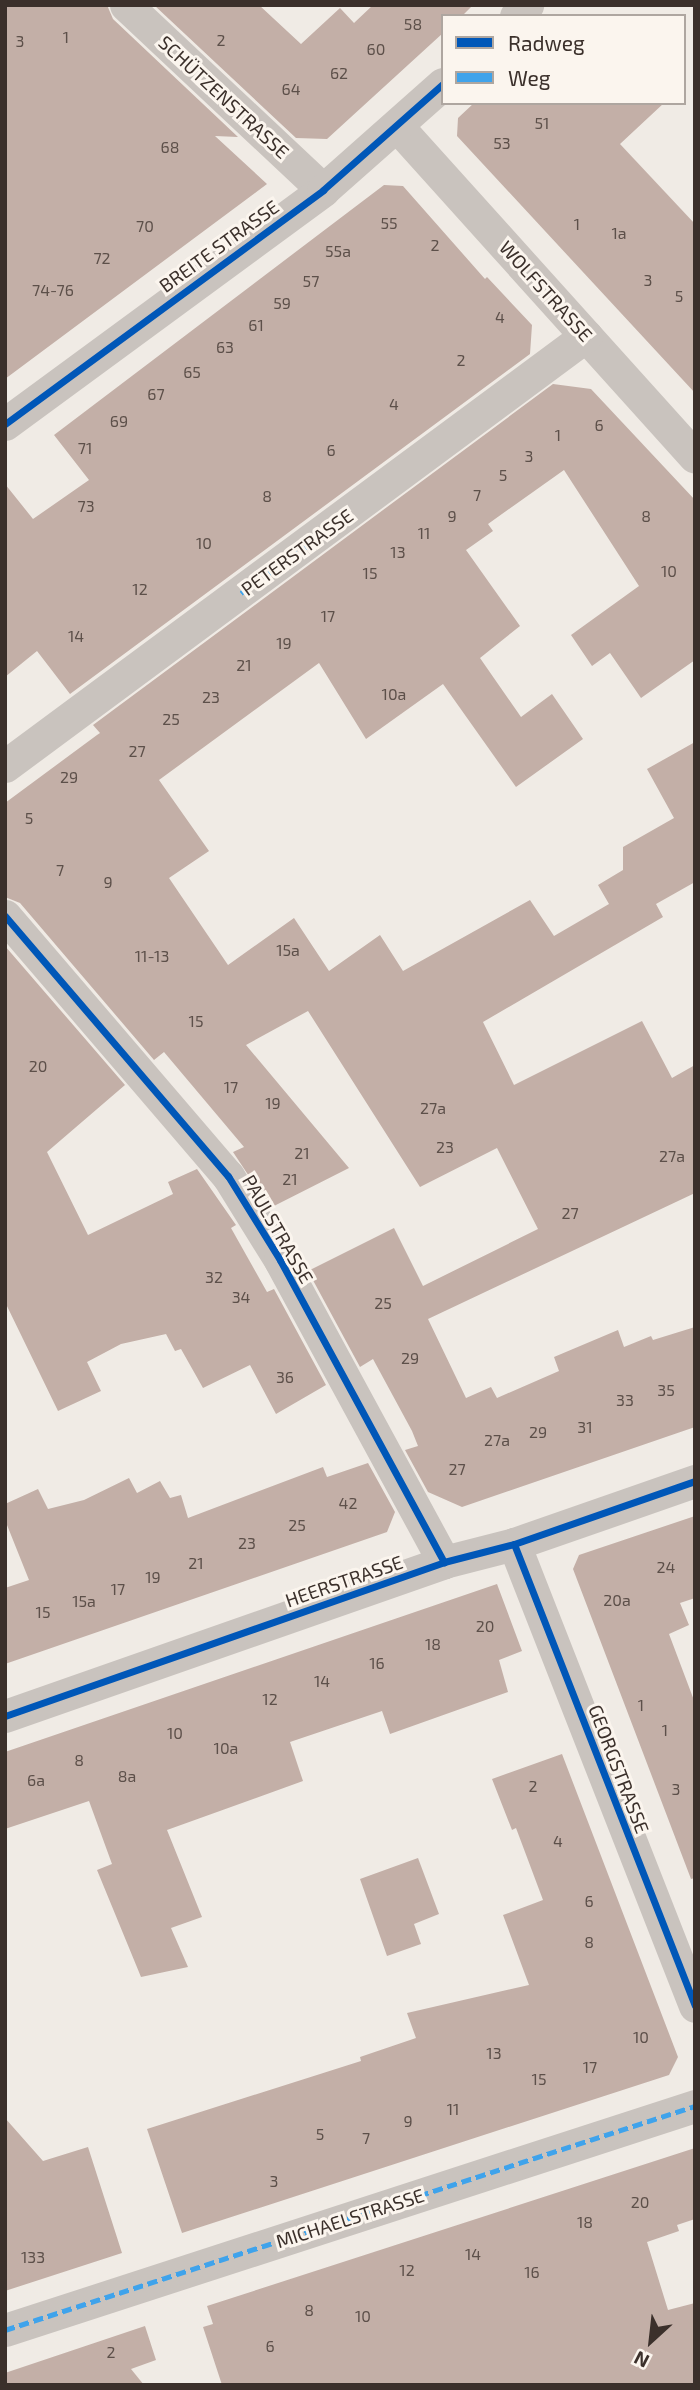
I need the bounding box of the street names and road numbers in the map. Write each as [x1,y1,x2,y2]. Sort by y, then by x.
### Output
street label: SCHÜTZENSTRASSE [154,31,294,163]
street label: BREITE STRASSE [155,195,283,297]
street label: WOLFSTRASSE [495,236,597,346]
street label: PETERSTRASSE [237,504,357,600]
street label: PAULSTRASSE [238,1171,318,1287]
street label: HEERSTRASSE [282,1550,406,1612]
street label: GEORGSTRASSE [584,1701,654,1837]
street label: MICHAELSTRASSE [273,2183,427,2253]

